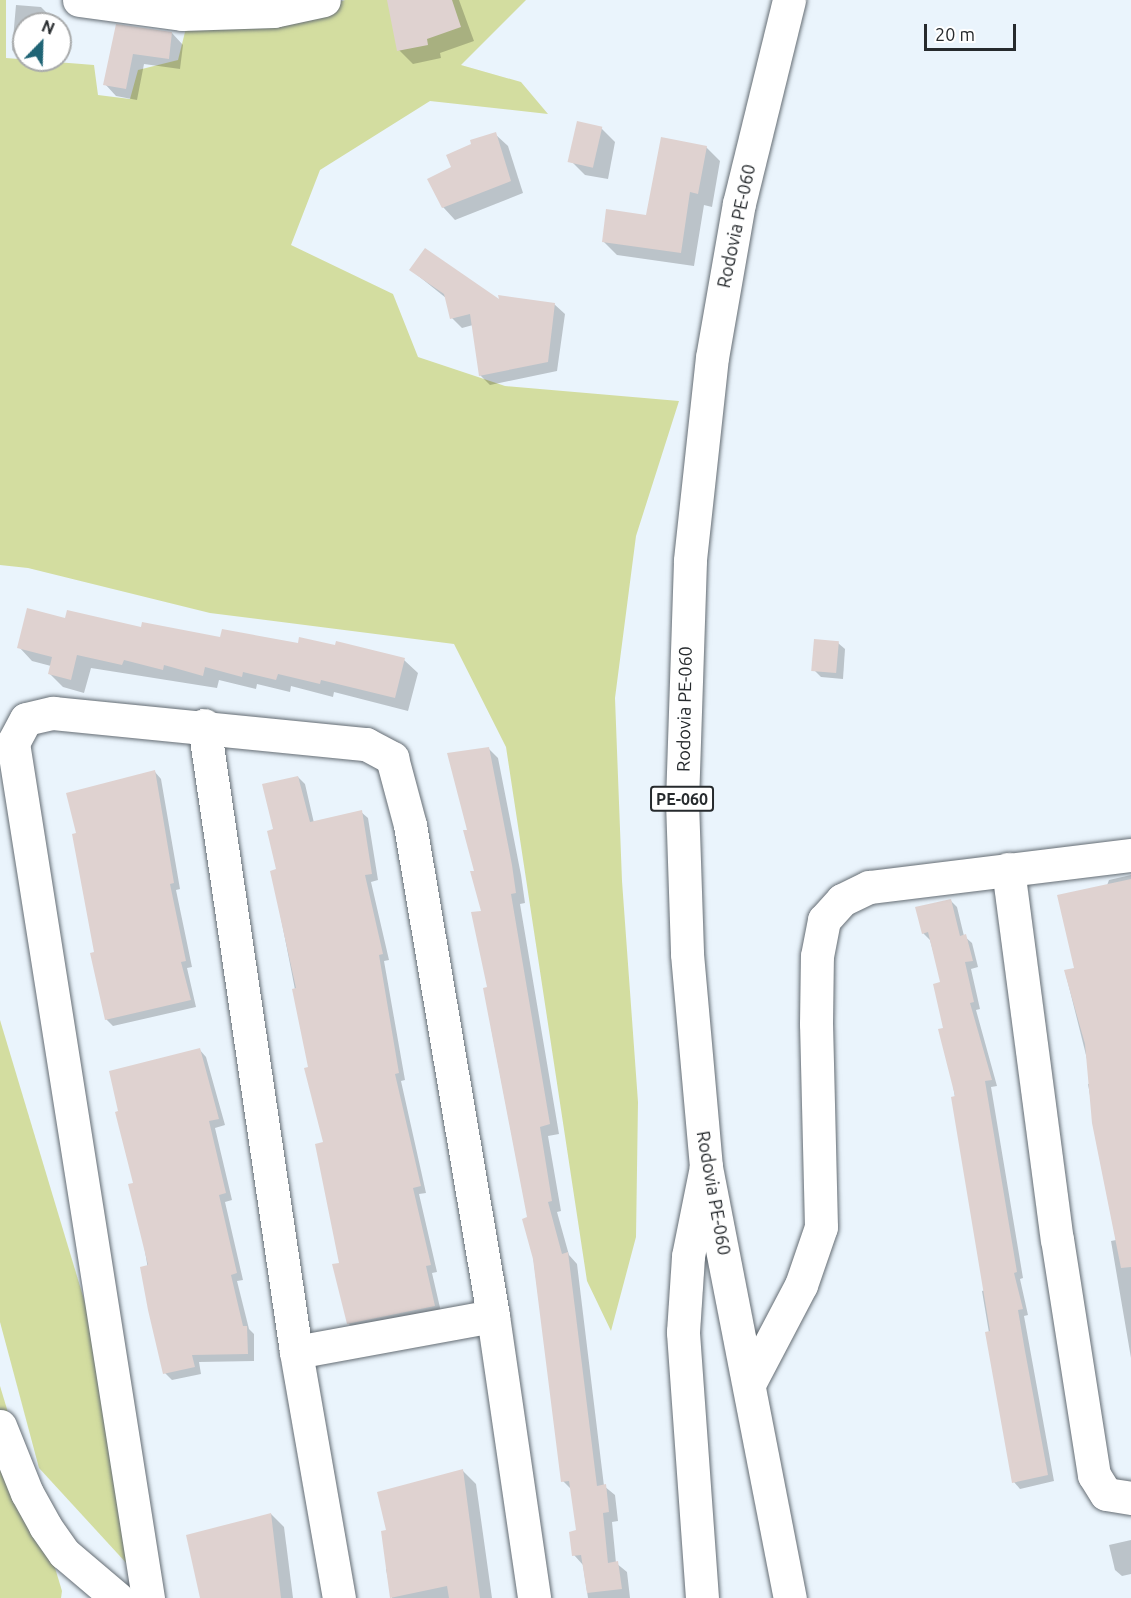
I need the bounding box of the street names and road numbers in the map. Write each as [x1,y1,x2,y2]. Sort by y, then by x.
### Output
street label: Rodovia PE-060 [712,162,760,290]
street label: Rodovia PE-060 [672,646,696,772]
road number: PE-060 [649,786,715,812]
street label: Rodovia PE-060 [692,1129,736,1257]

